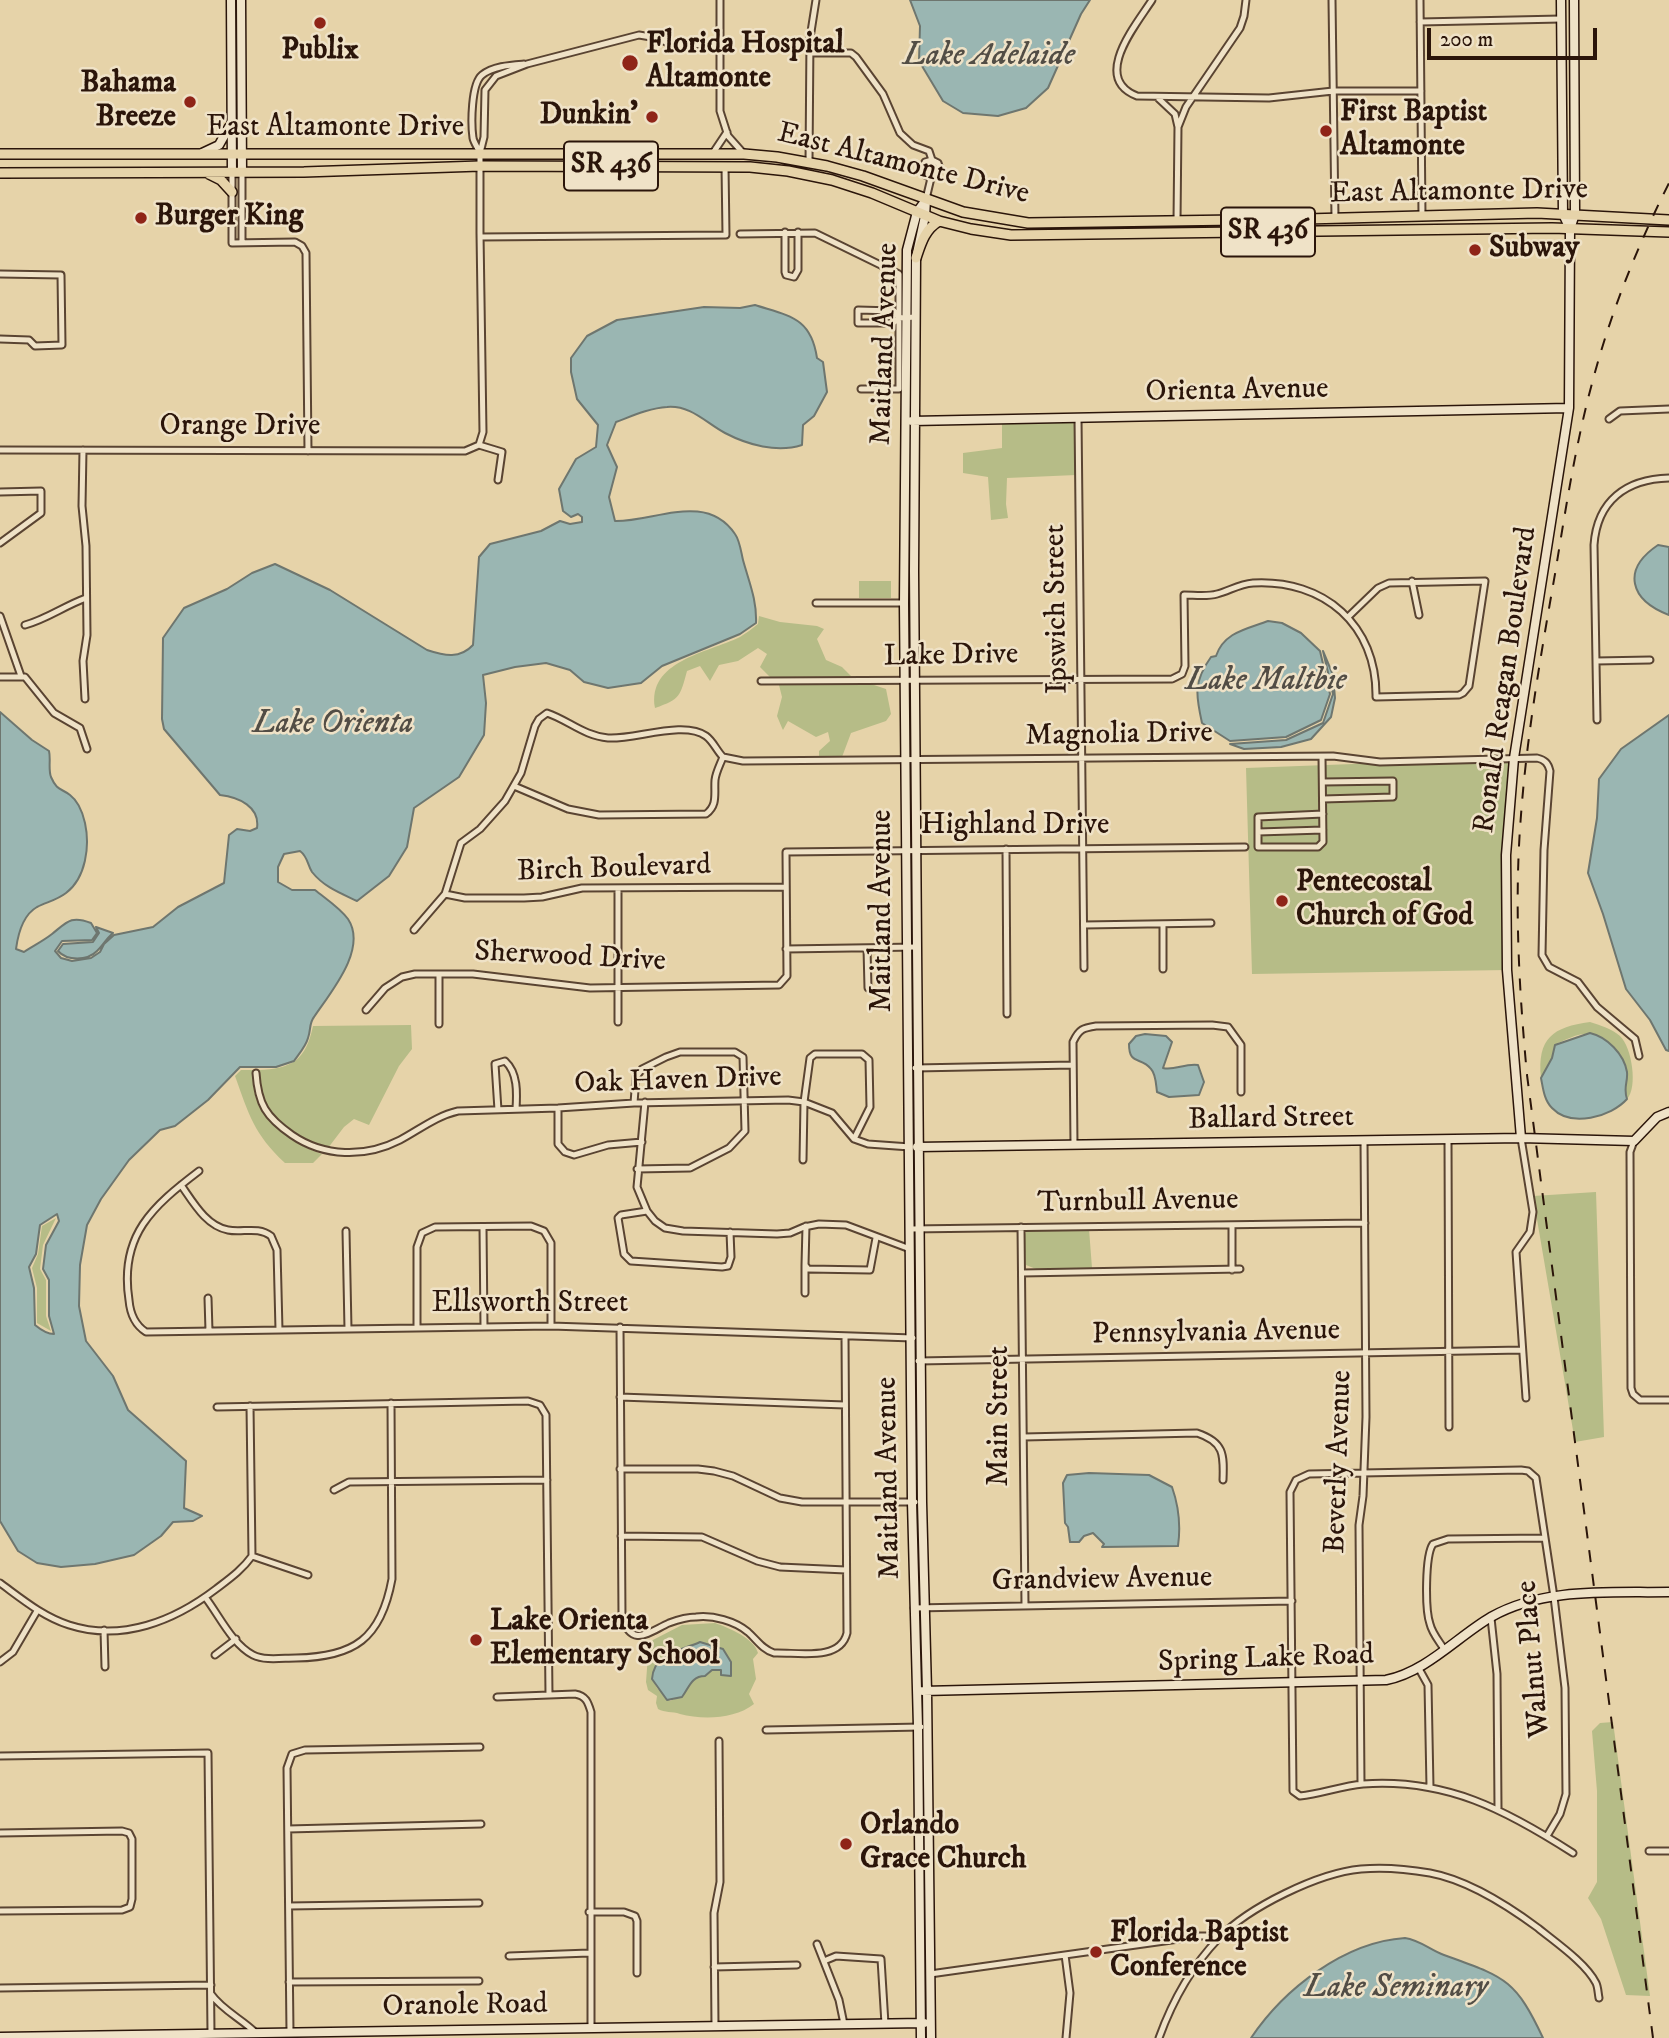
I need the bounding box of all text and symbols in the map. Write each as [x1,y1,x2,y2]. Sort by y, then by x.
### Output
scale bar [1431,14,1601,58]
marker: Publix [312,15,328,31]
text: 200 m [1440,27,1493,53]
place label: Florida Hospital Altamonte [646,28,844,98]
place label: Publix [281,34,359,70]
water label: Lake Adelaide [903,38,1075,76]
marker: Florida Hospital Altamonte [620,53,640,73]
place label: Bahama Breeze [81,67,176,138]
marker: Bahama Breeze [182,94,198,110]
place label: First Baptist Altamonte [1340,96,1487,166]
place label: Dunkin' [540,99,638,135]
marker: Dunkin' [644,109,660,125]
street label: East Altamonte Drive [206,111,464,147]
street label: East Altamonte Drive [773,116,1033,214]
marker: First Baptist Altamonte [1318,123,1334,139]
road number: SR 436 [564,142,658,190]
street label: East Altamonte Drive [1330,173,1588,213]
place label: Burger King [155,200,303,236]
road number: SR 436 [1221,208,1315,256]
marker: Burger King [133,210,149,226]
place label: Subway [1489,232,1579,268]
street label: Maitland Avenue [864,242,908,446]
marker: Subway [1467,242,1483,258]
street label: Orienta Avenue [1145,372,1329,412]
street label: Orange Drive [159,410,321,446]
street label: Ipswich Street [1039,524,1077,694]
street label: Ronald Reagan Boulevard [1468,524,1546,836]
street label: Lake Drive [883,638,1019,676]
water label: Lake Maltbie [1185,663,1347,701]
water label: Lake Orienta [253,706,413,744]
street label: Magnolia Drive [1025,716,1213,756]
street label: Highland Drive [921,809,1109,845]
street label: Maitland Avenue [866,810,902,1012]
street label: Birch Boulevard [516,849,712,891]
place label: Pentecostal Church of God [1296,866,1473,936]
marker: Pentecostal Church of God [1274,893,1290,909]
street label: Sherwood Drive [473,935,667,981]
street label: Oak Haven Drive [574,1060,782,1104]
street label: Ballard Street [1188,1101,1354,1139]
street label: Turnbull Avenue [1037,1183,1239,1223]
street label: Ellsworth Street [432,1287,628,1323]
street label: Pennsylvania Avenue [1092,1314,1340,1354]
street label: Main Street [983,1346,1019,1486]
street label: Beverly Avenue [1319,1370,1361,1554]
street label: Maitland Avenue [870,1376,910,1580]
street label: Grandview Avenue [991,1561,1213,1601]
street label: Walnut Place [1510,1579,1560,1739]
place label: Lake Orienta Elementary School [490,1605,719,1676]
marker: Lake Orienta Elementary School [468,1632,484,1648]
street label: Spring Lake Road [1157,1638,1375,1682]
place label: Orlando Grace Church [860,1809,1026,1880]
marker: Orlando Grace Church [838,1836,854,1852]
place label: Florida Baptist Conference [1110,1917,1289,1988]
marker: Florida Baptist Conference [1088,1944,1104,1960]
water label: Lake Seminary [1304,1970,1488,2008]
street label: Oranole Road [382,1988,548,2026]

